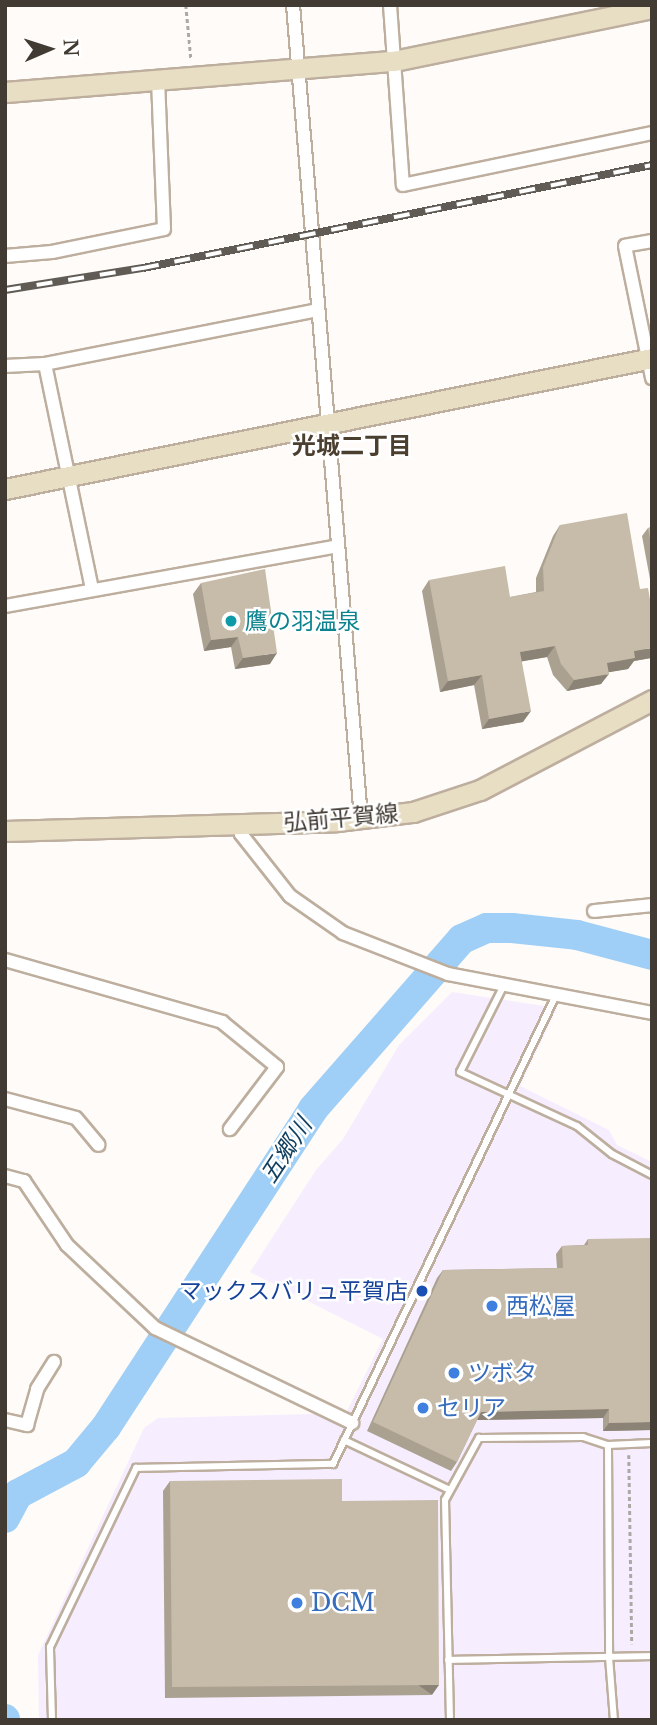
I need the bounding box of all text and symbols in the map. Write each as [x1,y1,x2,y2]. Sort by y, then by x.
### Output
north arrow [14,14,84,84]
text: N [59,38,82,57]
district label: 光城二丁目 [292,432,412,460]
place label: 鷹の羽温泉 [245,607,360,635]
marker: 鷹の羽温泉 [223,613,239,629]
street label: 弘前平賀線 [283,799,399,837]
water label: 五郷川 [254,1112,318,1188]
place label: マックスバリュ平賀店 [178,1277,408,1305]
marker: マックスバリュ平賀店 [414,1283,430,1299]
place label: 西松屋 [506,1292,575,1320]
marker: 西松屋 [484,1298,500,1314]
place label: ツボタ [468,1359,537,1387]
marker: ツボタ [446,1365,462,1381]
place label: セリア [437,1394,506,1422]
marker: セリア [415,1400,431,1416]
place label: DCM [311,1589,375,1617]
marker: DCM [289,1595,305,1611]

